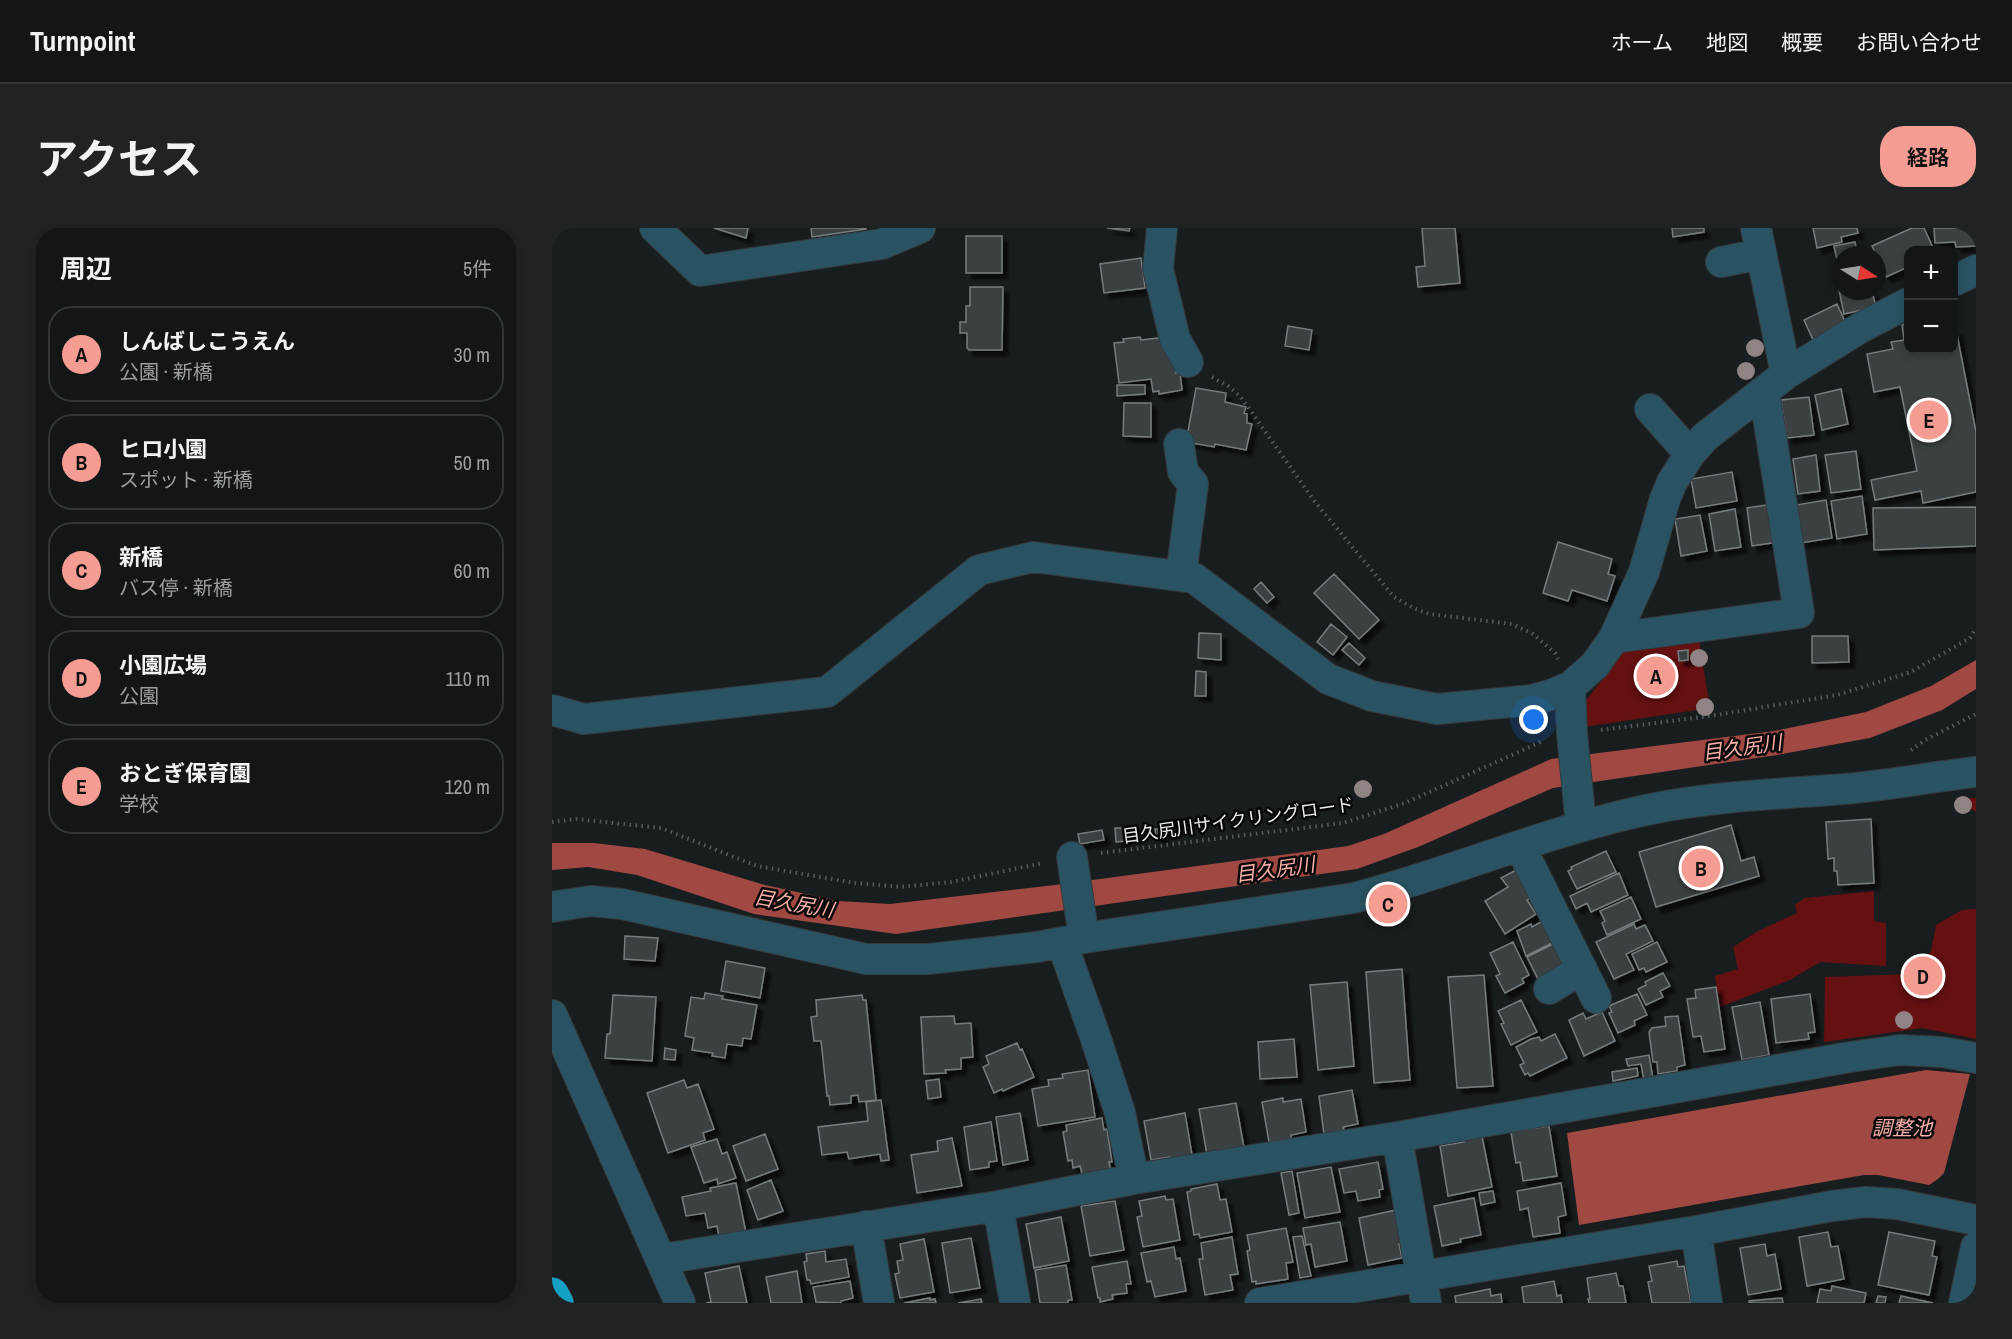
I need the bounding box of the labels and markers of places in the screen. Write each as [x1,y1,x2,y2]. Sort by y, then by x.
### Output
pin: E [1910,398,1948,442]
pin: A [1636,654,1676,698]
pin: B [1682,846,1720,890]
pin: C [1368,882,1408,926]
pin: D [1904,954,1942,999]

